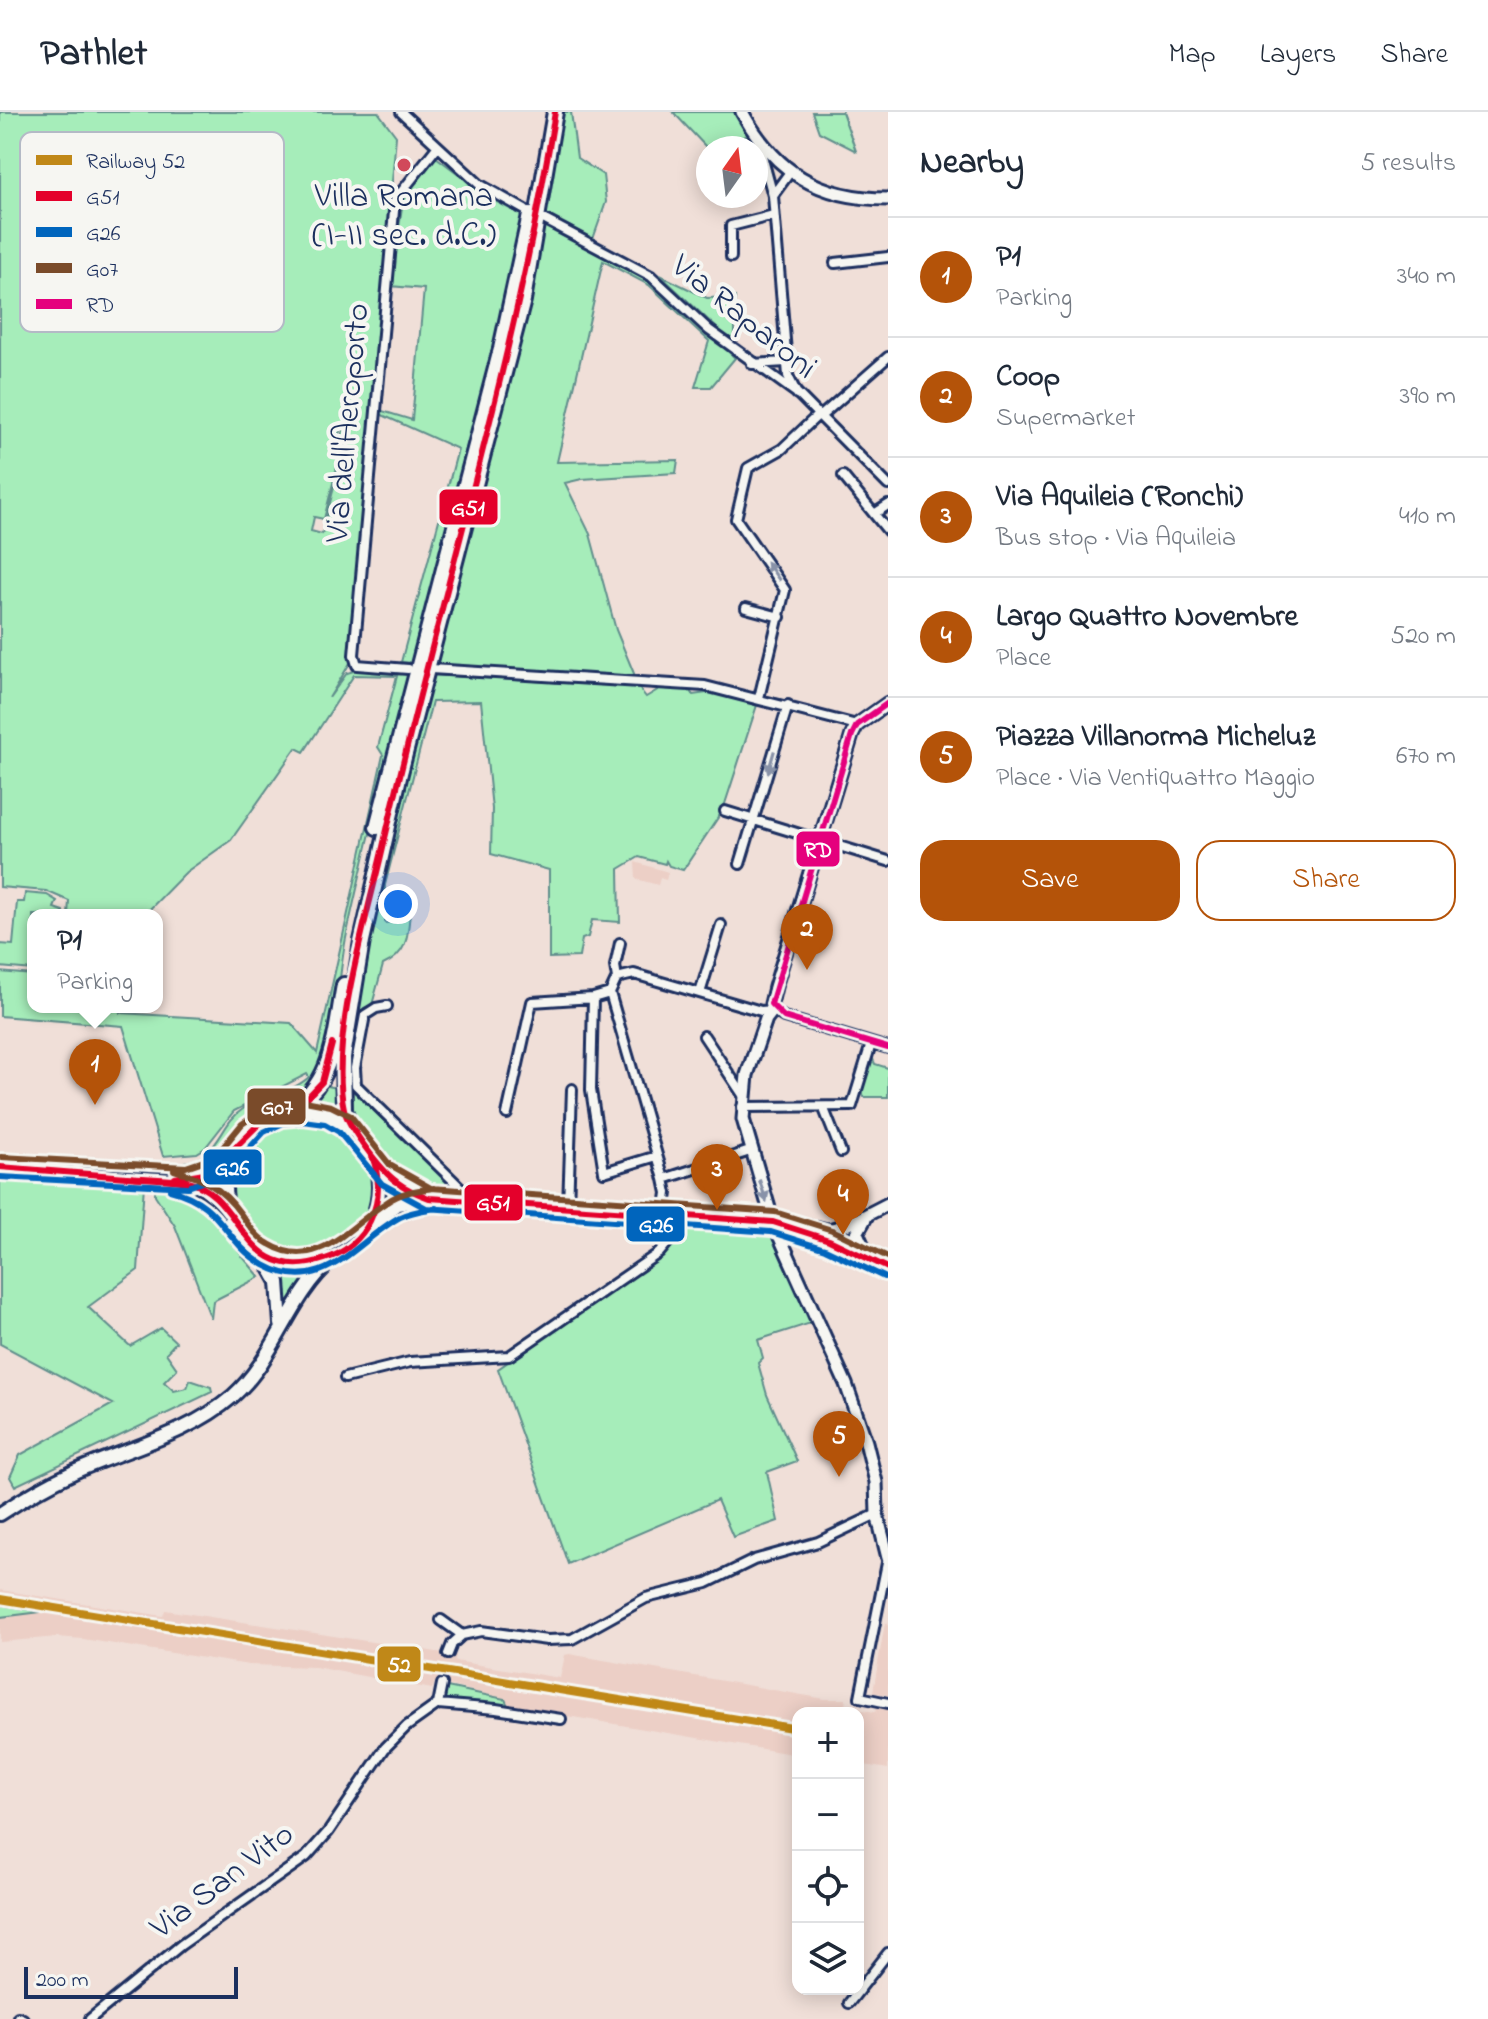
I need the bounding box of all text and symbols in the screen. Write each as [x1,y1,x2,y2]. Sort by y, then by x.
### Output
text: Pathlet [40,27,147,83]
text: Map [1168,35,1216,76]
text: Layers [1260,35,1336,76]
text: Share [1380,35,1448,76]
legend [20,132,284,332]
north arrow [696,136,768,208]
text: Nearby [920,139,1024,189]
text: 5 results [1361,145,1456,183]
text: Railway 52 [86,147,185,180]
marker: Villa Romana (I-II sec. d.C.) [395,156,413,174]
place label: Villa Romana (I-II sec. d.C.) [312,173,496,262]
text: G51 [86,183,119,215]
text: G26 [86,219,121,251]
text: P1 [996,236,1021,280]
street label: Via Raparoni [658,243,827,393]
text: G07 [86,255,118,287]
text: 1 [942,258,950,296]
text: 340 m [1397,258,1456,296]
text: Parking [996,280,1072,318]
text: RD [86,291,114,323]
street label: Via dell'Aeroporto [314,301,384,546]
text: Coop [996,356,1060,400]
text: 2 [940,378,952,416]
text: 390 m [1400,378,1456,416]
text: Supermarket [996,400,1135,438]
text: Via Aquileia (Ronchi) [996,476,1243,520]
line badge: G51 [438,488,499,526]
text: G51 [451,494,485,526]
text: 3 [941,498,951,536]
text: 410 m [1399,498,1456,536]
text: Bus stop · Via Aquileia [996,520,1236,558]
one-way arrow [766,560,781,581]
text: Largo Quattro Novembre [996,596,1298,640]
text: 4 [941,618,951,656]
text: 520 m [1390,618,1456,656]
text: Place [996,640,1051,678]
text: Piazza Villanorma Micheluz [996,716,1315,760]
text: 5 [939,738,953,776]
text: 670 m [1396,738,1456,776]
one-way arrow [764,751,777,775]
text: Place · Via Ventiquattro Maggio [996,760,1315,798]
line badge: RD [795,830,841,868]
text: RD [804,836,832,868]
button: Save [920,840,1180,921]
button: Share [1196,840,1456,921]
your location [378,884,418,924]
pin: 2 [781,904,833,970]
popup [27,909,163,1013]
text: P1 [57,920,82,964]
text: Parking [57,964,133,1002]
pin: 1 [69,1039,121,1105]
line badge: G07 [246,1087,307,1126]
text: G07 [261,1093,294,1125]
pin: 3 [691,1144,743,1210]
line badge: G26 [202,1148,263,1186]
text: G26 [215,1154,250,1186]
pin: 4 [817,1169,869,1235]
one-way arrow [757,1179,770,1203]
line badge: G51 [463,1183,524,1222]
text: G51 [476,1189,510,1221]
line badge: G26 [625,1205,686,1243]
text: G26 [639,1211,674,1243]
pin: 5 [813,1411,865,1477]
line badge: 52 [376,1645,422,1683]
text: 52 [387,1651,411,1683]
map controls [792,1707,864,1995]
button: + [792,1707,864,1779]
button: − [792,1779,864,1851]
street label: Via San Vito [140,1811,306,1953]
button: locate [792,1851,864,1923]
button: layers [792,1923,864,1995]
scale bar [24,1963,238,1999]
text: 200 m [36,1965,89,1997]

